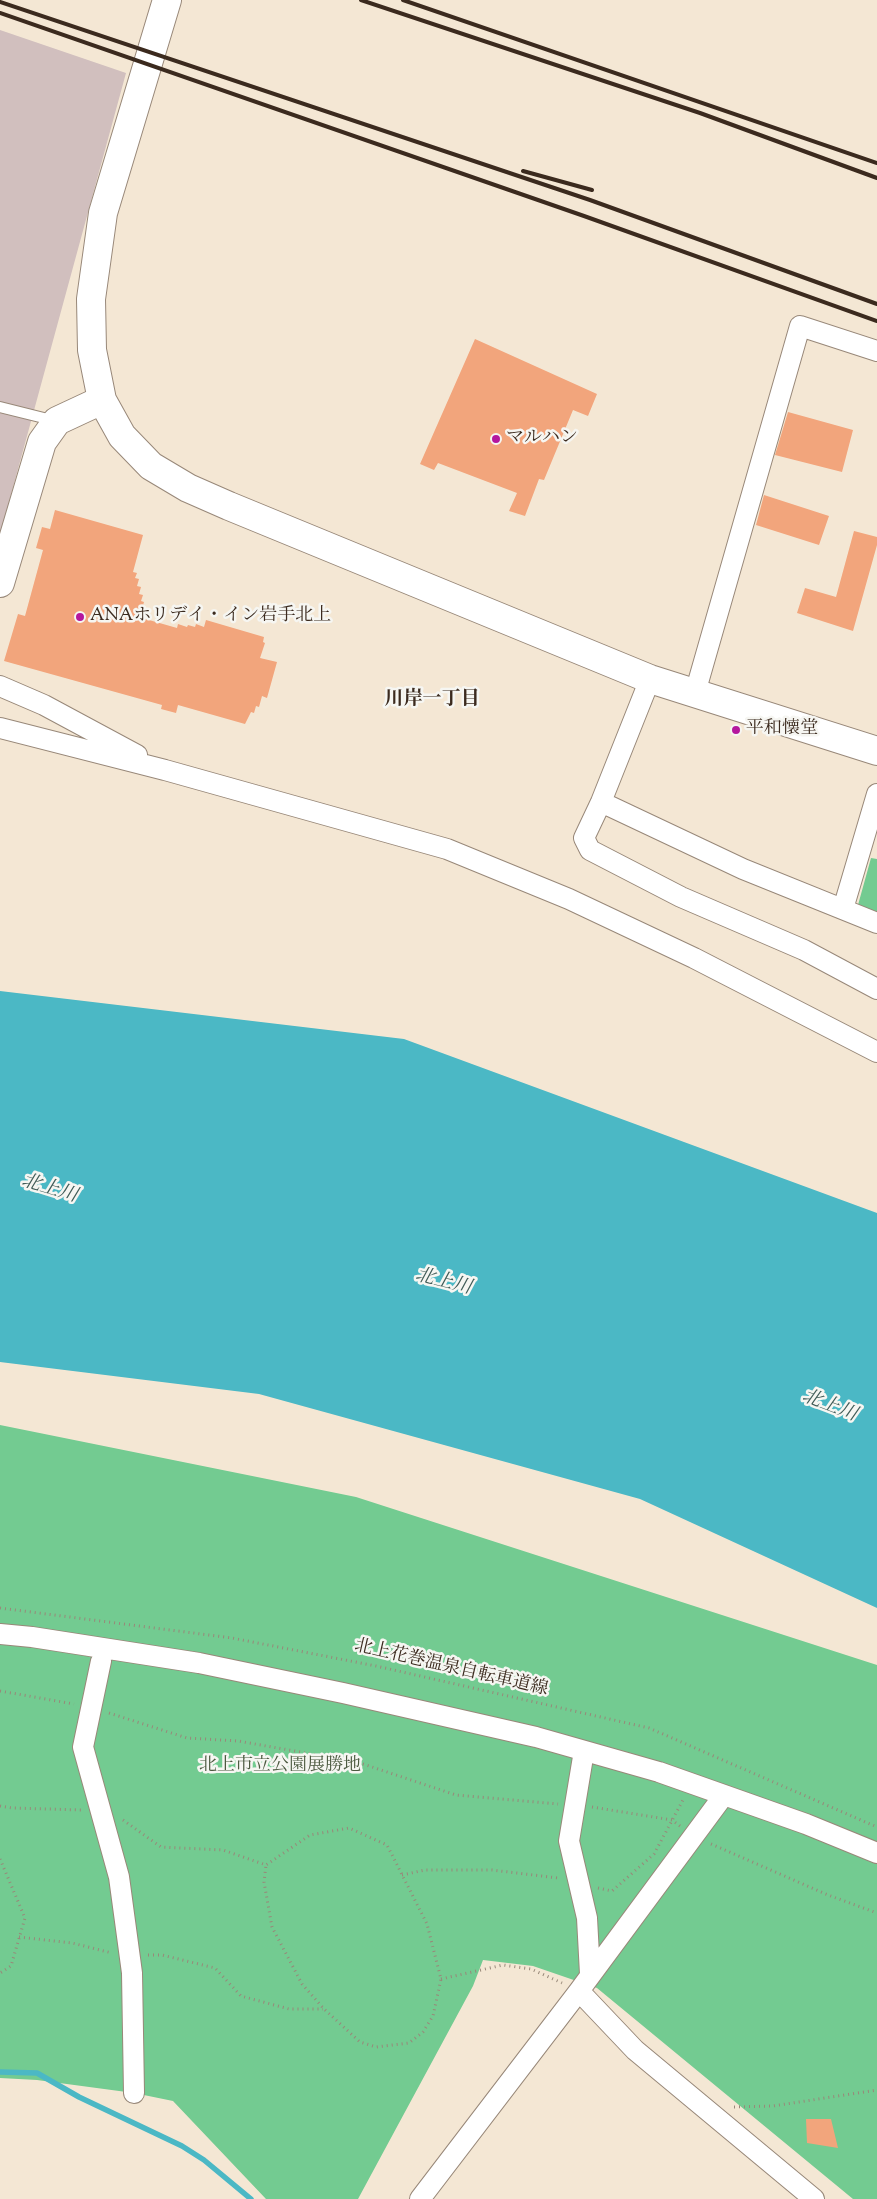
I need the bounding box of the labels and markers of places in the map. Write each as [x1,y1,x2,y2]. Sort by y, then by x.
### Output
place label: マルハン [506,428,578,450]
marker: マルハン [490,433,502,445]
place label: ANAホリデイ・イン岩手北上 [90,606,331,628]
marker: ANAホリデイ・イン岩手北上 [74,611,86,623]
place label: 平和懐堂 [746,719,818,741]
marker: 平和懐堂 [730,724,742,736]

